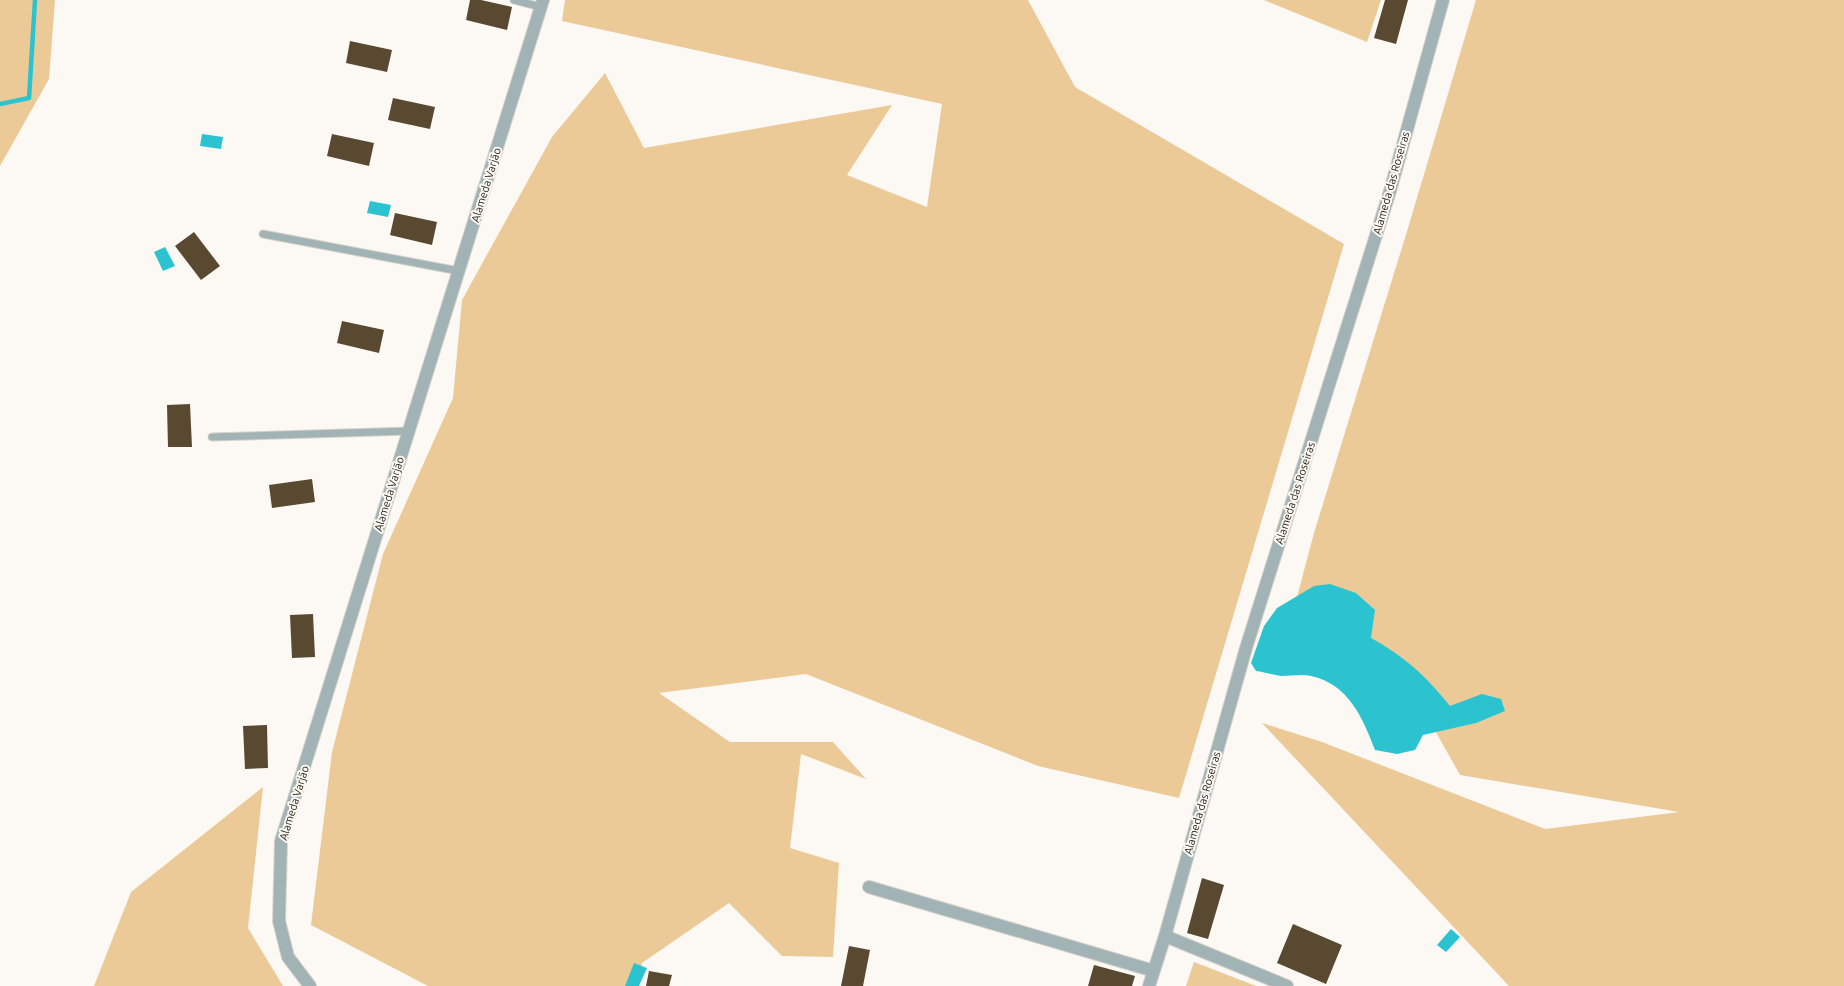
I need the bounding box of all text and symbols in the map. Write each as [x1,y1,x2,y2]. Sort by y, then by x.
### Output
street label: Alameda das Roseiras [1371,130,1412,236]
street label: Alameda Varjão [469,146,503,224]
street label: Alameda das Roseiras [1273,440,1317,546]
street label: Alameda Varjão [372,455,406,533]
street label: Alameda das Roseiras [1182,750,1223,856]
street label: Alameda Varjão [277,764,311,842]

